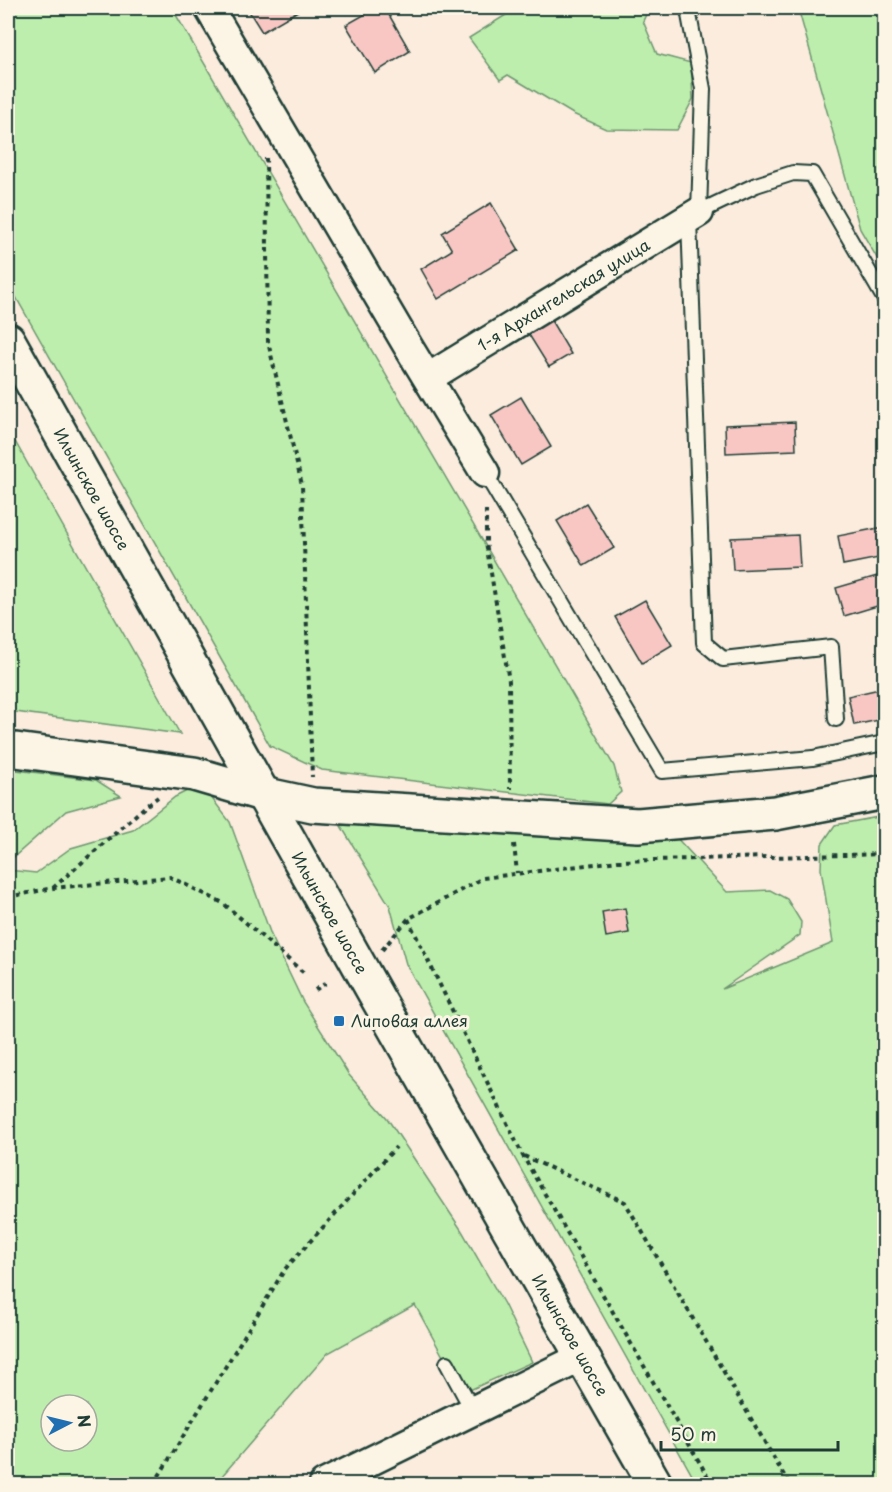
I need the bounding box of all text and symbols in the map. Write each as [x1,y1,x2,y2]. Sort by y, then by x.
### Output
street label: 1-я Архангельская улица [472,232,654,356]
street label: Ильинское шоссе [49,423,137,554]
street label: Ильинское шоссе [287,847,374,978]
place label: Липовая аллея [351,1008,468,1032]
marker: Липовая аллея [332,1014,346,1028]
street label: Ильинское шоссе [527,1269,615,1400]
north arrow [39,1393,99,1453]
text: N [72,1413,98,1429]
scale bar [661,1414,838,1452]
text: 50 m [670,1420,717,1447]

